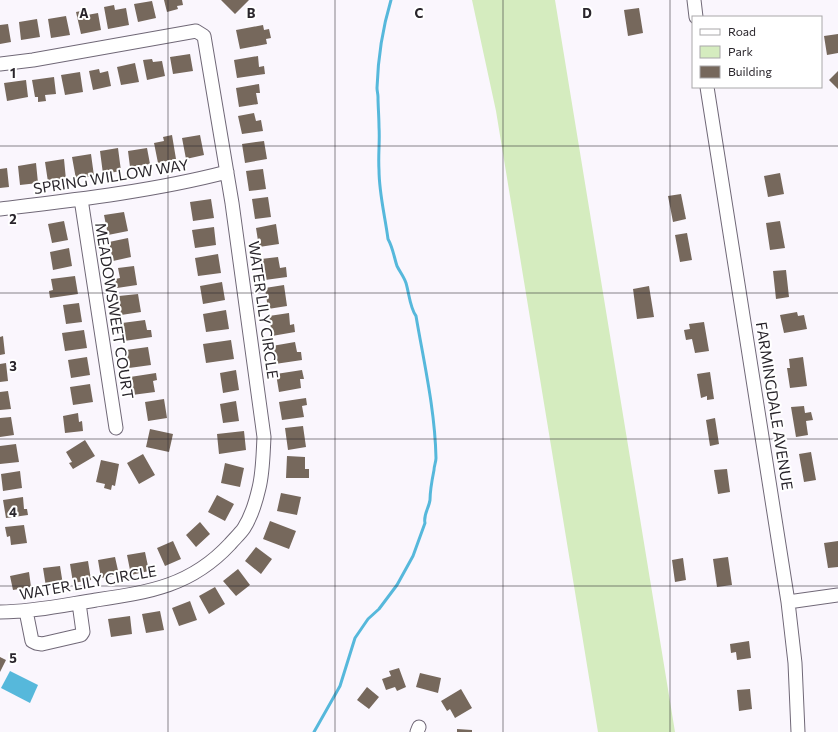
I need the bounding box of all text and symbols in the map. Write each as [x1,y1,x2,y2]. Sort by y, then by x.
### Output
text: A [79,5,89,21]
text: B [247,5,256,21]
text: C [415,5,424,21]
text: D [582,5,592,21]
legend [692,16,822,88]
text: Road [728,24,756,38]
text: Park [728,44,754,58]
text: Building [728,64,772,78]
text: 1 [10,65,16,81]
street label: SPRING WILLOW WAY [32,155,190,197]
text: 2 [9,211,17,227]
street label: MEADOWSWEET COURT [92,221,138,401]
street label: WATER LILY CIRCLE [245,240,283,380]
street label: FARMINGDALE AVENUE [753,320,797,491]
text: 3 [9,358,17,374]
text: 4 [9,504,17,520]
street label: WATER LILY CIRCLE [18,561,158,603]
text: 5 [9,650,17,666]

